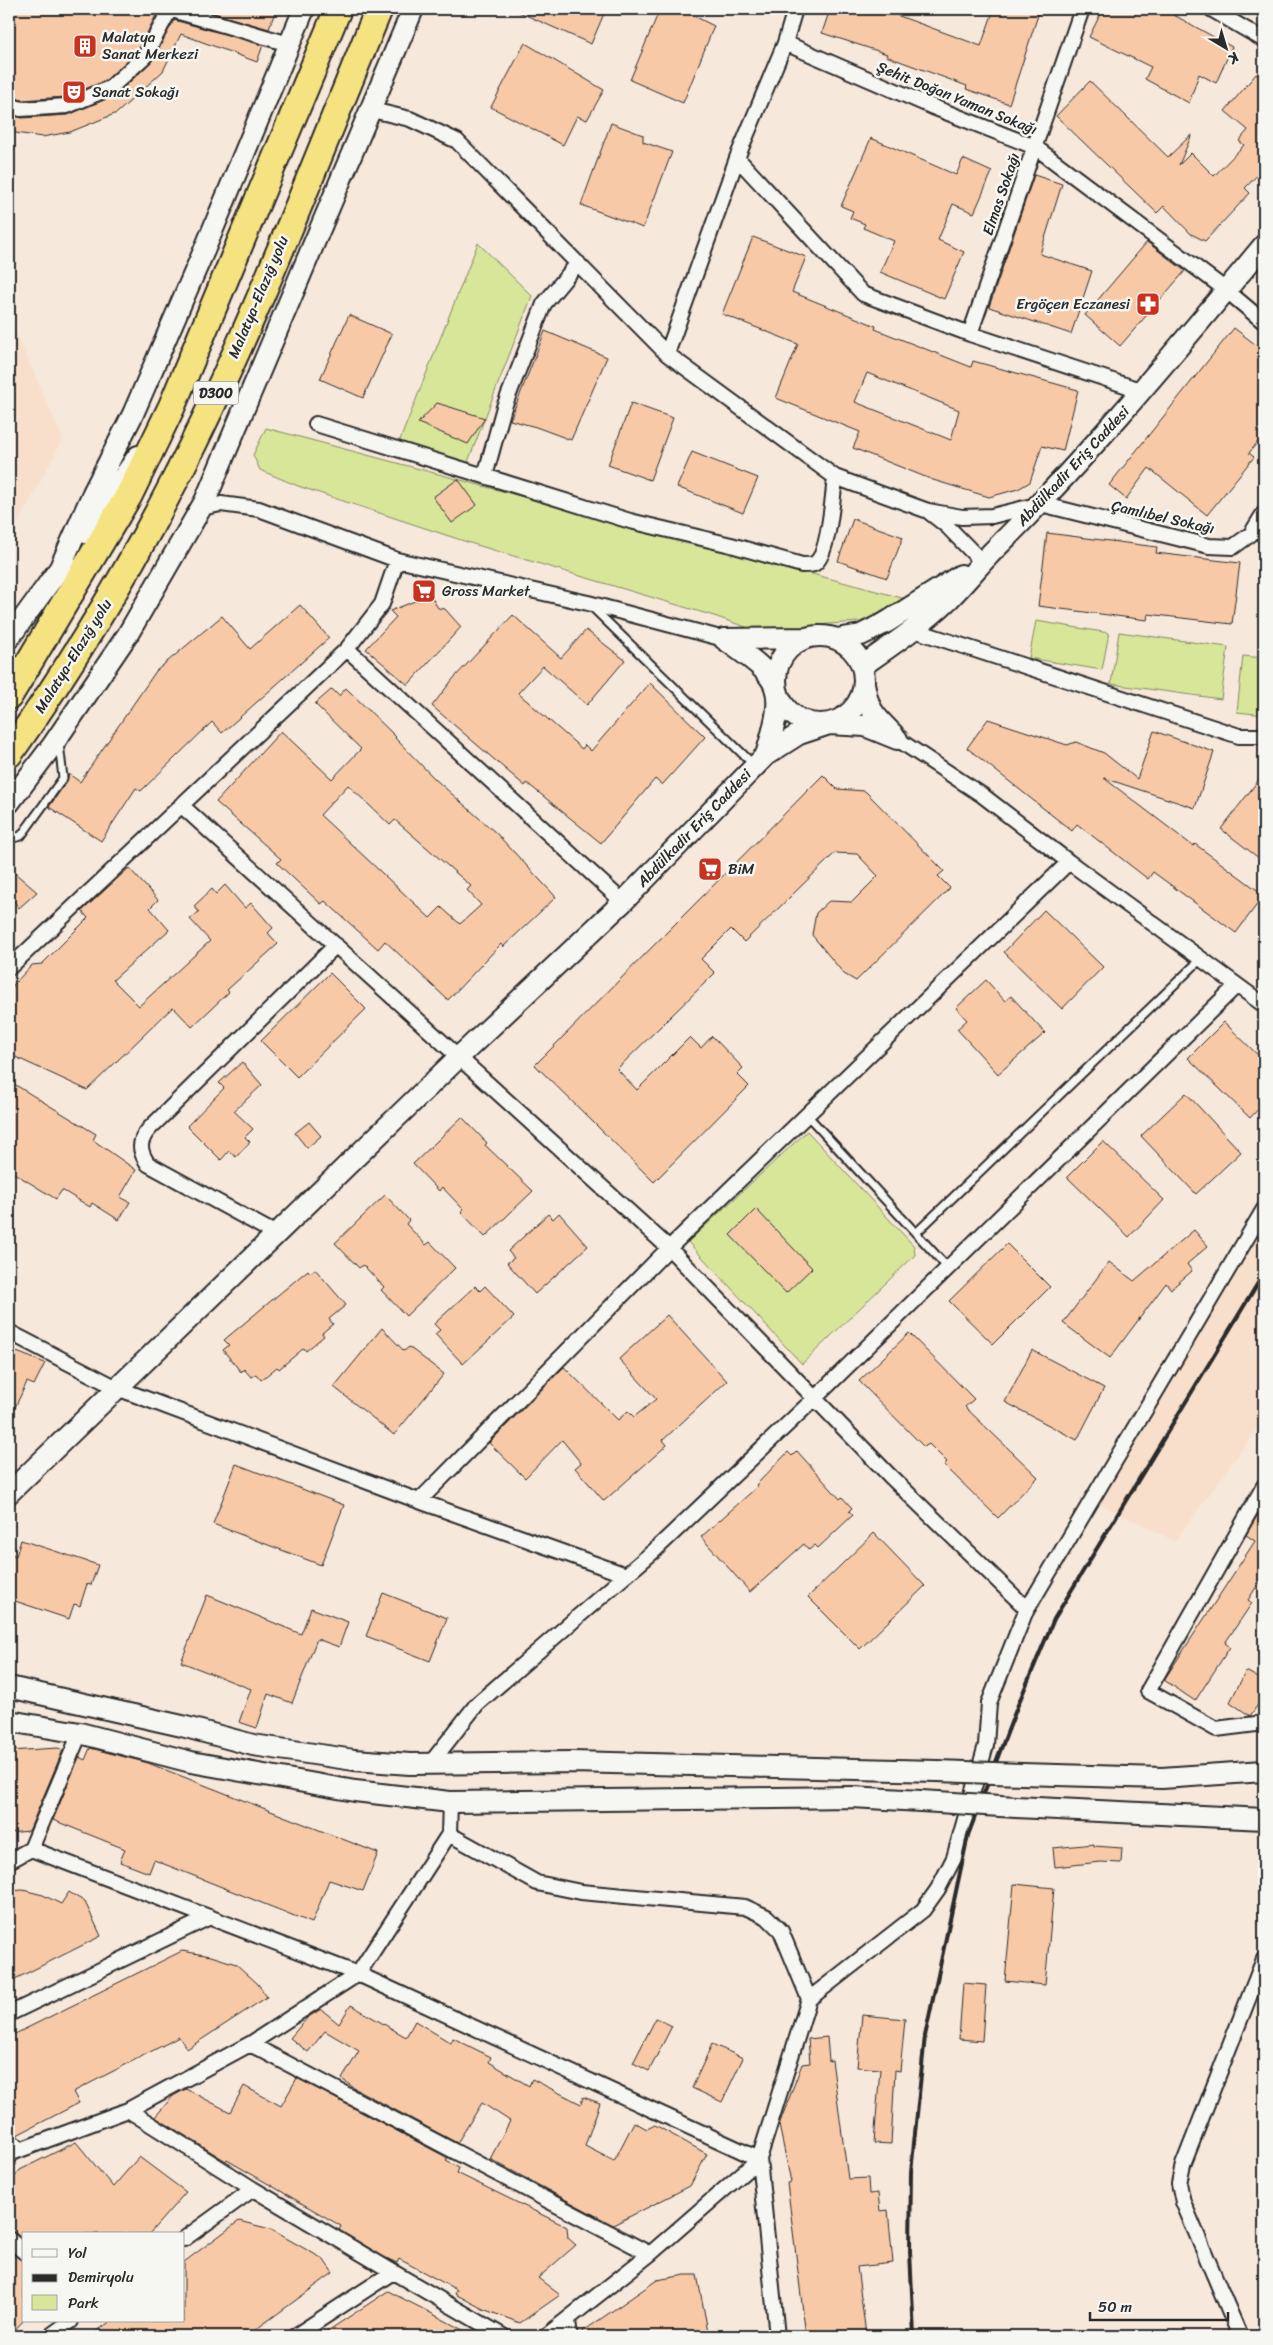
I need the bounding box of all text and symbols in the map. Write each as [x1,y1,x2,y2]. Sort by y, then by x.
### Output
north arrow [1200,22,1250,72]
place label: Malatya Sanat Merkezi [102,24,199,67]
building icon: Malatya Sanat Merkezi [72,33,98,59]
text: K [1221,45,1246,71]
street label: Şehit Doğan Yaman Sokağı [873,54,1041,142]
theatre icon: Sanat Sokağı [61,79,87,105]
place label: Sanat Sokağı [92,79,179,105]
street label: Elmas Sokağı [975,149,1027,239]
street label: Malatya-Elazığ yolu [220,232,296,362]
place label: Ergöçen Eczanesi [1016,291,1131,317]
pharmacy icon: Ergöçen Eczanesi [1135,291,1161,317]
road number: D300 [194,382,238,404]
street label: Abdülkadir Eriş Caddesi [1009,399,1137,533]
street label: Çamlıbel Sokağı [1109,493,1217,541]
supermarket icon: Gross Market [411,578,437,604]
place label: Gross Market [442,578,531,604]
street label: Malatya-Elazığ yolu [27,594,119,718]
street label: Abdülkadir Eriş Caddesi [630,762,758,894]
supermarket icon: BiM [697,856,723,882]
place label: BiM [728,856,755,882]
legend [22,2232,185,2322]
text: Yol [68,2240,87,2266]
text: Demiryolu [68,2264,134,2290]
text: Park [68,2290,99,2316]
scale bar [1090,2290,1228,2322]
text: 50 m [1098,2294,1133,2320]

